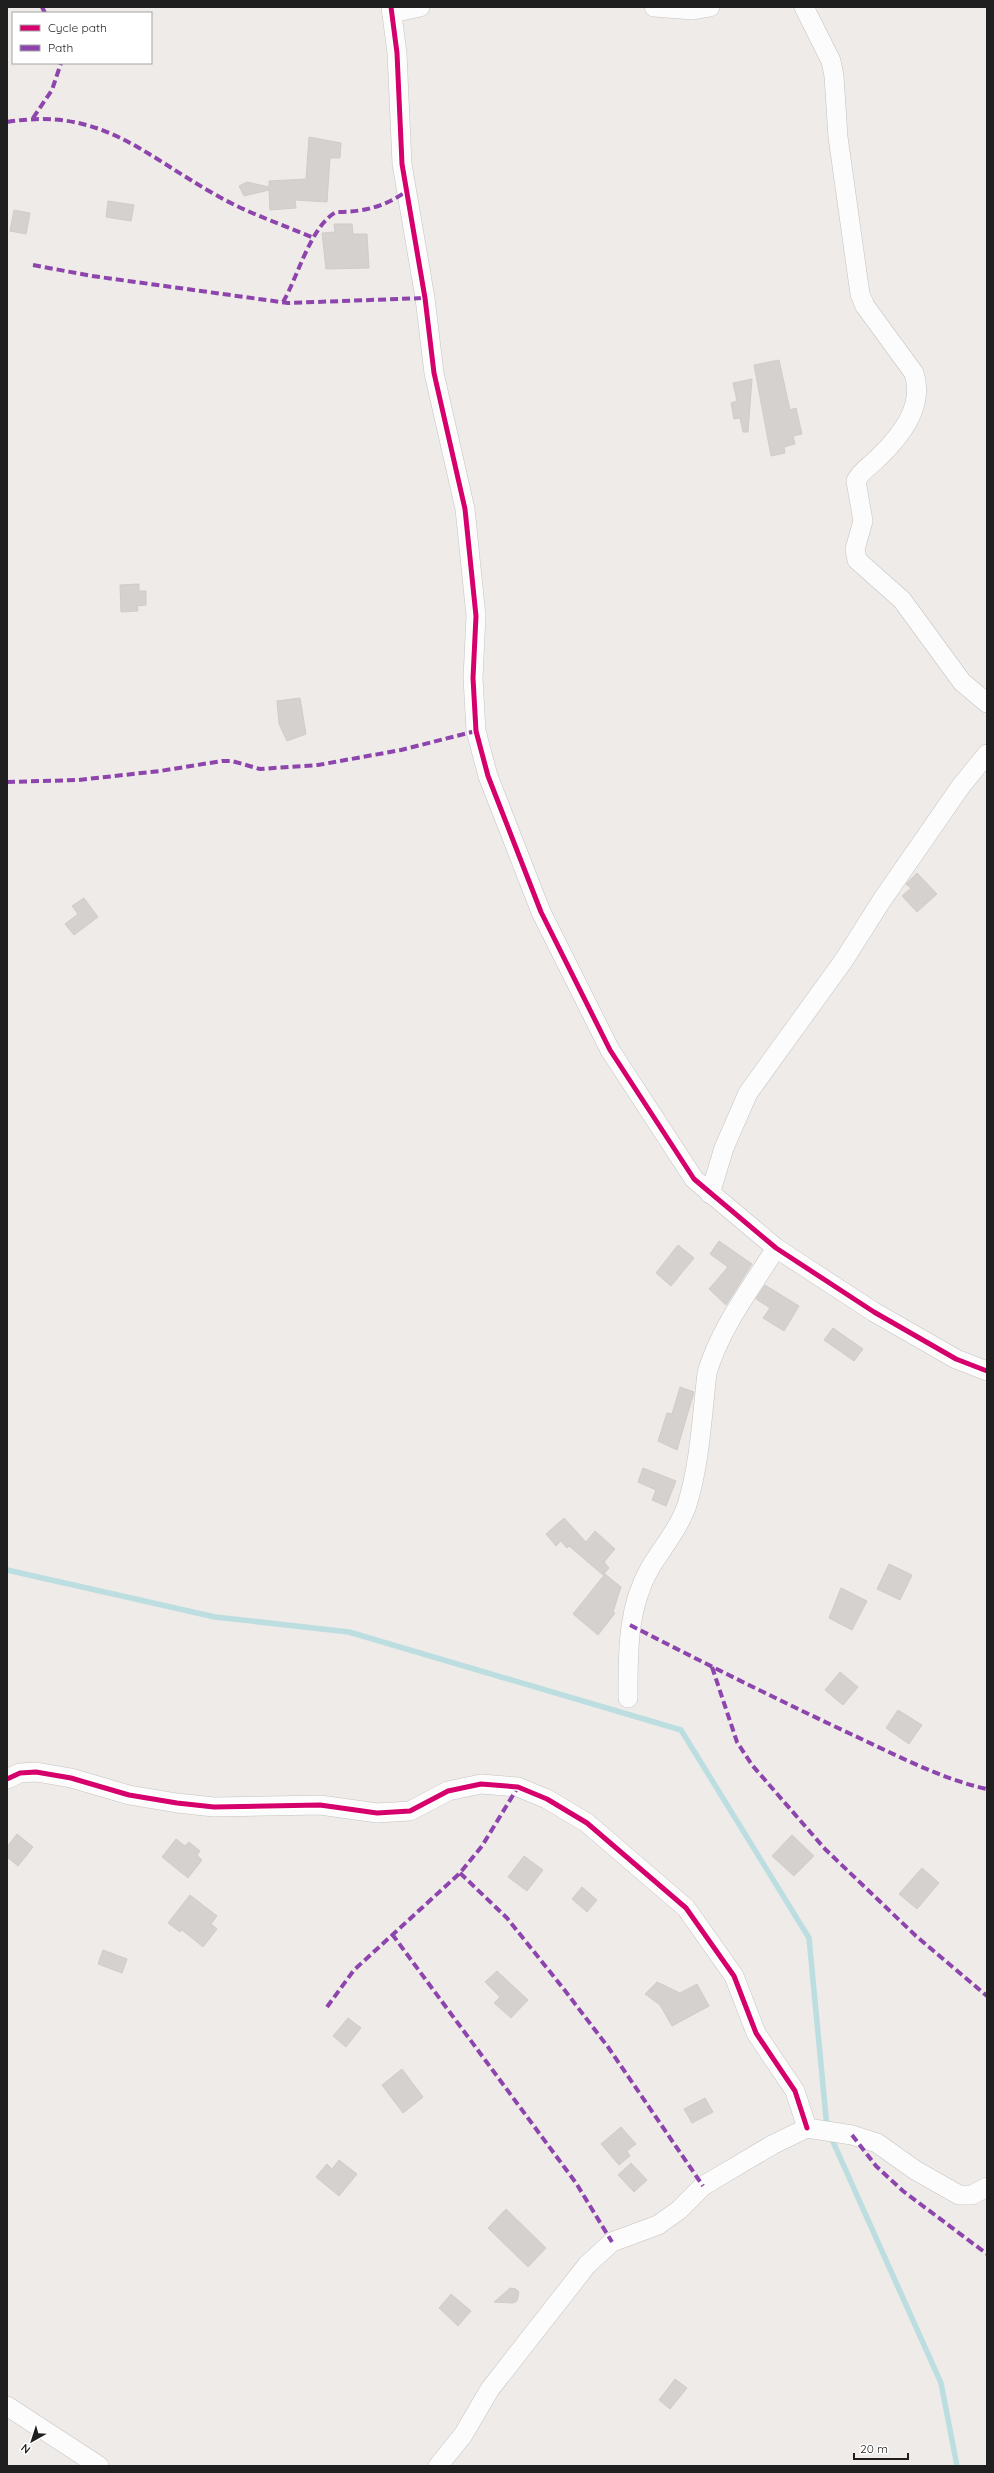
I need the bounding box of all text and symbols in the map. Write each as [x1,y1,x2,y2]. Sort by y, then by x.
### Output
legend [12,12,152,64]
text: Cycle path [48,20,107,35]
text: Path [48,40,73,55]
north arrow [12,2421,52,2461]
scale bar [854,2435,908,2461]
text: N [18,2441,33,2457]
text: 20 m [860,2441,888,2456]

